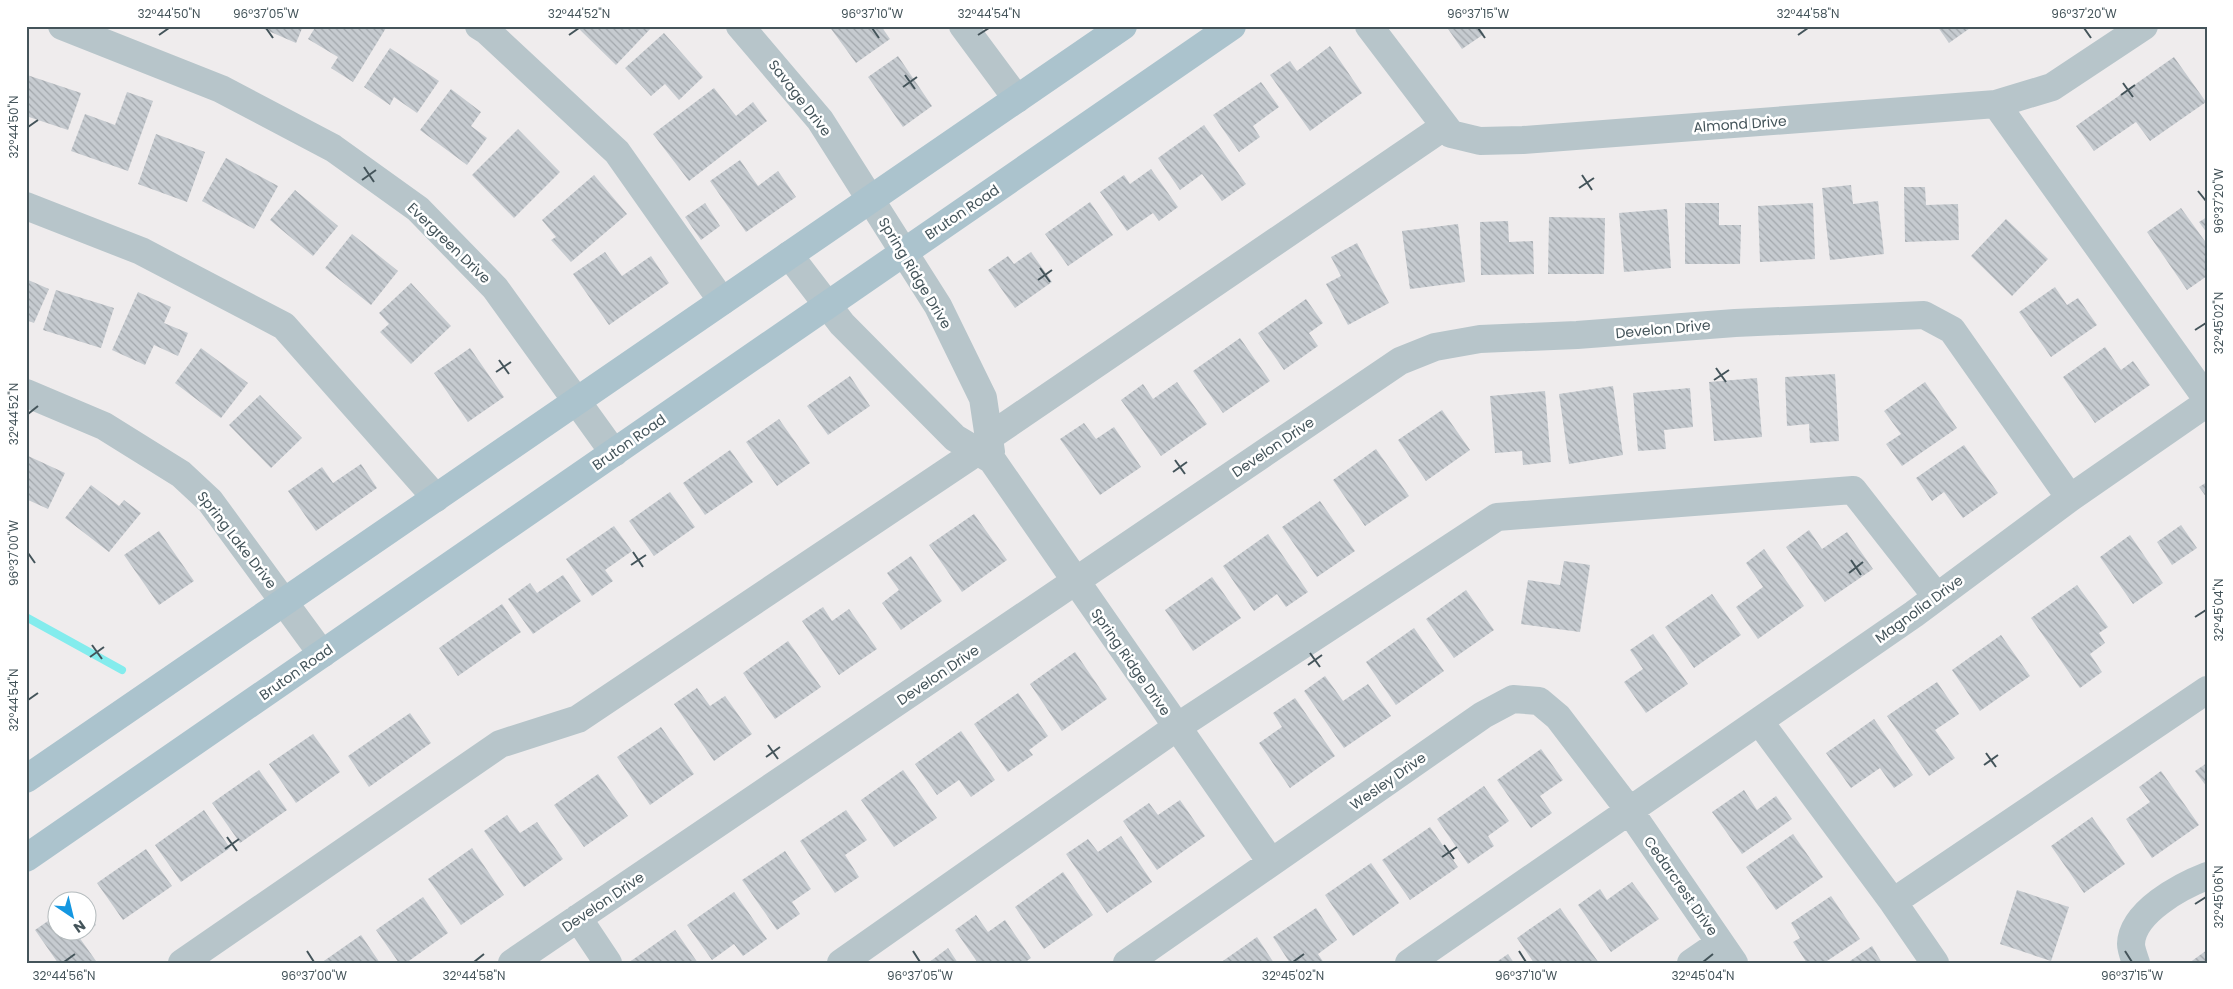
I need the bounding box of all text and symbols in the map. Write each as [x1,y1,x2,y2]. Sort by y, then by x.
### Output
text: 32°44'50"N [138,5,200,22]
text: 96°37'05"W [233,5,299,22]
text: 32°44'52"N [548,5,610,22]
text: 96°37'10"W [841,5,903,22]
text: 32°44'54"N [958,5,1020,22]
text: 96°37'15"W [1447,5,1509,22]
text: 32°44'58"N [1777,5,1839,22]
text: 96°37'20"W [2051,5,2117,22]
street label: Savage Drive [764,56,836,141]
text: 32°44'50"N [5,96,22,158]
street label: Almond Drive [1693,111,1788,137]
text: 96°37'20"W [2210,168,2227,234]
street label: Bruton Road [921,180,1003,244]
street label: Evergreen Drive [403,198,495,288]
street label: Spring Ridge Drive [874,213,956,333]
text: 32°45'02"N [2210,292,2227,354]
street label: Develon Drive [1615,315,1712,343]
text: 32°44'52"N [5,383,22,445]
street label: Bruton Road [588,409,670,475]
street label: Develon Drive [1228,412,1318,482]
street label: Spring Lake Drive [193,487,282,593]
text: 96°37'00"W [5,520,22,586]
street label: Magnolia Drive [1871,570,1967,648]
text: 32°45'04"N [2210,579,2227,641]
street label: Spring Ridge Drive [1086,604,1176,720]
street label: Bruton Road [255,639,337,705]
street label: Develon Drive [893,640,983,710]
text: 32°44'54"N [5,669,22,731]
street label: Wesley Drive [1346,747,1430,815]
street label: Cedarcrest Drive [1639,832,1723,940]
text: 32°45'06"N [2210,866,2227,928]
street label: Develon Drive [558,867,648,937]
north arrow [48,892,98,942]
text: N [69,915,90,938]
text: 32°44'56"N [33,967,96,984]
text: 96°37'00"W [281,967,347,984]
text: 32°44'58"N [443,967,505,984]
text: 96°37'05"W [887,967,953,984]
text: 32°45'02"N [1262,967,1324,984]
text: 96°37'10"W [1495,967,1557,984]
text: 32°45'04"N [1672,967,1734,984]
text: 96°37'15"W [2101,967,2163,984]

